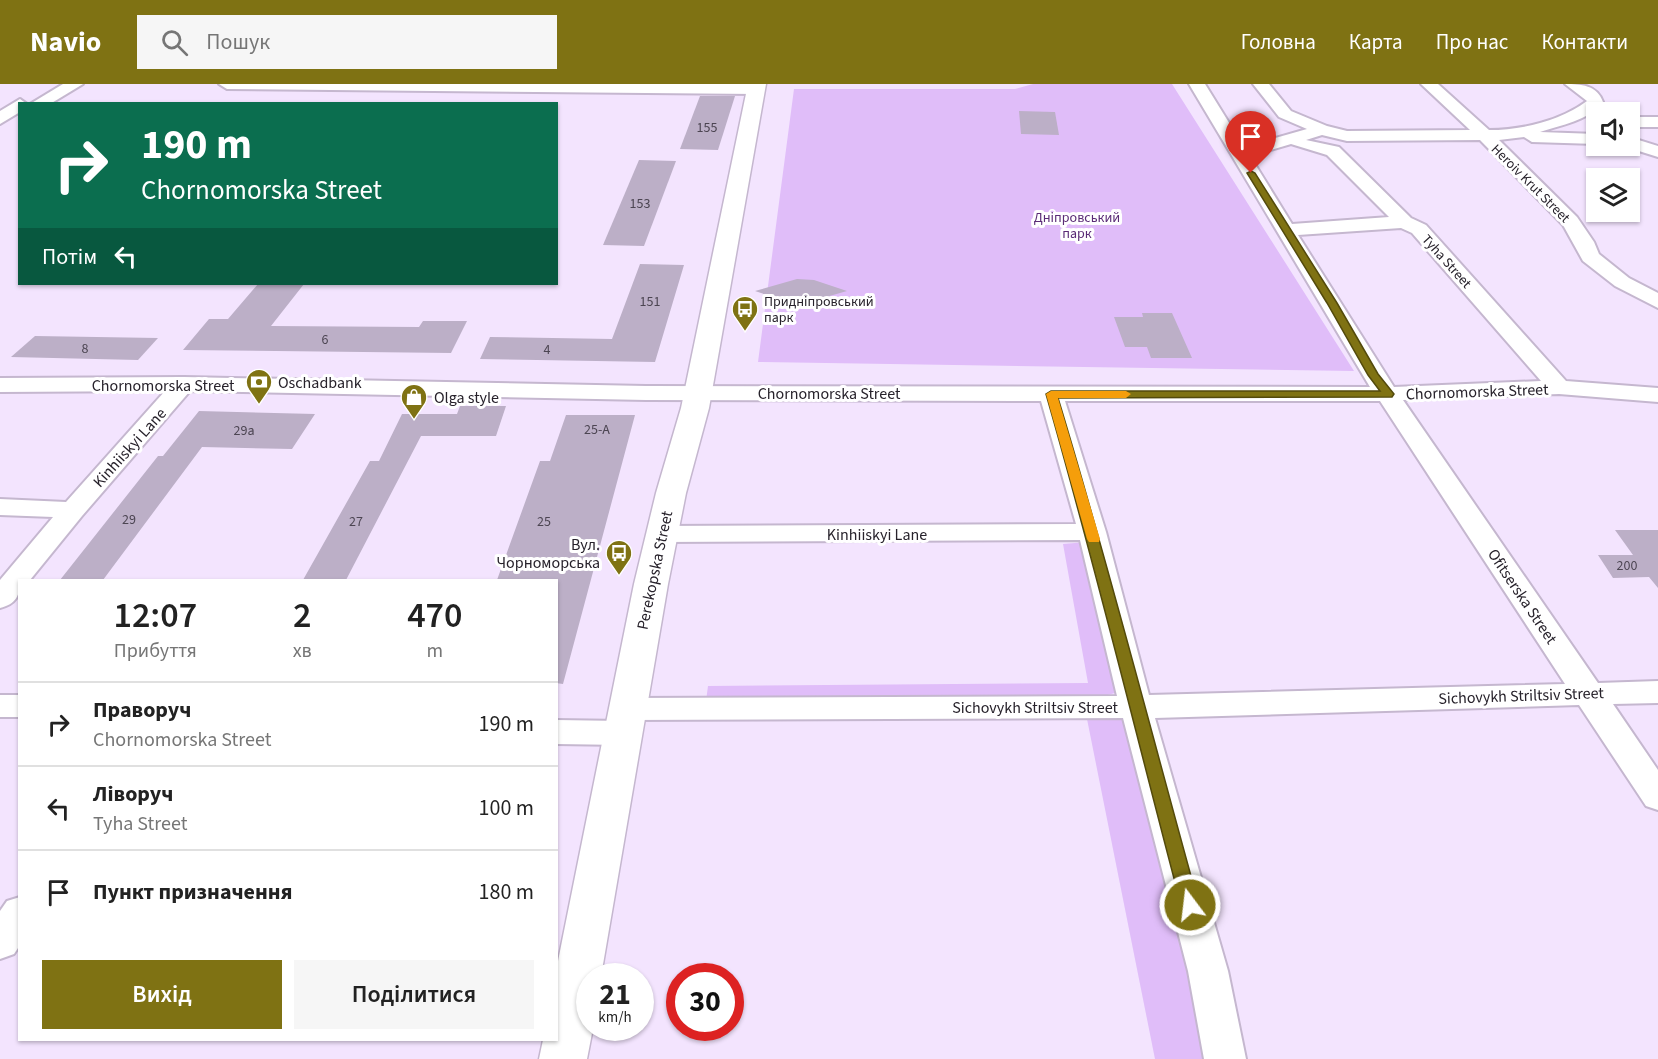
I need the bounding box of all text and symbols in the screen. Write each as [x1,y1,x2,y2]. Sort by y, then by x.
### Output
search box [137,15,557,69]
text: Navio [30,22,101,62]
icon: search [158,26,191,59]
text: Пошук [206,26,270,58]
text: Головна [1241,27,1316,57]
text: Карта [1349,27,1403,57]
text: Про нас [1436,27,1508,57]
text: Контакти [1541,27,1628,57]
map controls [1586,102,1640,222]
button: sound [1586,102,1640,156]
pin [1225,111,1276,173]
text: 190 m [141,115,252,175]
house number: 155 [697,118,717,138]
icon: arrive [1234,120,1267,153]
icon: right [42,126,120,204]
street label: Heroiv Krut Street [1486,140,1574,228]
button: layers [1586,168,1640,222]
text: Chornomorska Street [141,171,382,210]
house number: 153 [630,194,650,214]
park label: Дніпровський парк [1034,208,1120,244]
street label: Tyha Street [1417,230,1476,293]
icon: left [109,240,142,273]
text: Потім [42,241,97,273]
house number: 151 [640,292,660,312]
place label: Придніпровський парк [764,292,874,328]
bus stop icon: Придніпровський парк [730,294,760,332]
house number: 6 [322,330,329,350]
house number: 8 [82,339,89,359]
house number: 4 [544,340,551,360]
bank icon: Oschadbank [244,367,274,405]
place label: Oschadbank [278,372,362,394]
street label: Chornomorska Street [92,375,235,397]
street label: Chornomorska Street [1405,378,1549,405]
shop icon: Olga style [399,382,429,420]
street label: Chornomorska Street [758,383,901,405]
place label: Olga style [434,387,499,409]
street label: Kinhiiskyi Lane [88,403,172,492]
house number: 25-А [584,420,610,440]
house number: 29а [234,421,254,441]
street label: Perekopska Street [632,508,678,632]
house number: 29 [122,510,136,530]
house number: 27 [349,512,363,532]
house number: 25 [537,512,551,532]
street label: Kinhiiskyi Lane [827,524,927,546]
place label: Вул. Чорноморська [497,534,600,574]
bus stop icon: Вул. Чорноморська [604,538,634,576]
street label: Ofitserska Street [1482,545,1562,649]
house number: 200 [1617,556,1637,576]
text: 12:07 [113,590,197,641]
text: 2 [293,590,311,641]
text: 470 [407,590,463,641]
text: Прибуття [114,637,197,665]
text: хв [293,637,312,665]
text: m [427,637,443,665]
street label: Sichovykh Striltsiv Street [1438,682,1605,710]
text: Праворуч [93,694,191,726]
street label: Sichovykh Striltsiv Street [952,697,1118,719]
icon: right [42,708,75,741]
text: 190 m [479,708,534,740]
text: Chornomorska Street [93,726,271,754]
text: Ліворуч [93,778,173,810]
icon: left [42,792,75,825]
text: 100 m [479,792,534,824]
text: Tyha Street [93,810,187,838]
position arrow [1158,873,1222,937]
icon: arrive [42,876,75,909]
text: Пункт призначення [93,876,293,908]
text: 180 m [479,876,534,908]
button: Вихід [42,960,282,1029]
button: Поділитися [294,960,534,1029]
speed limit sign: 30 [666,963,744,1041]
text: 21 [599,973,631,1016]
text: km/h [598,1007,632,1028]

